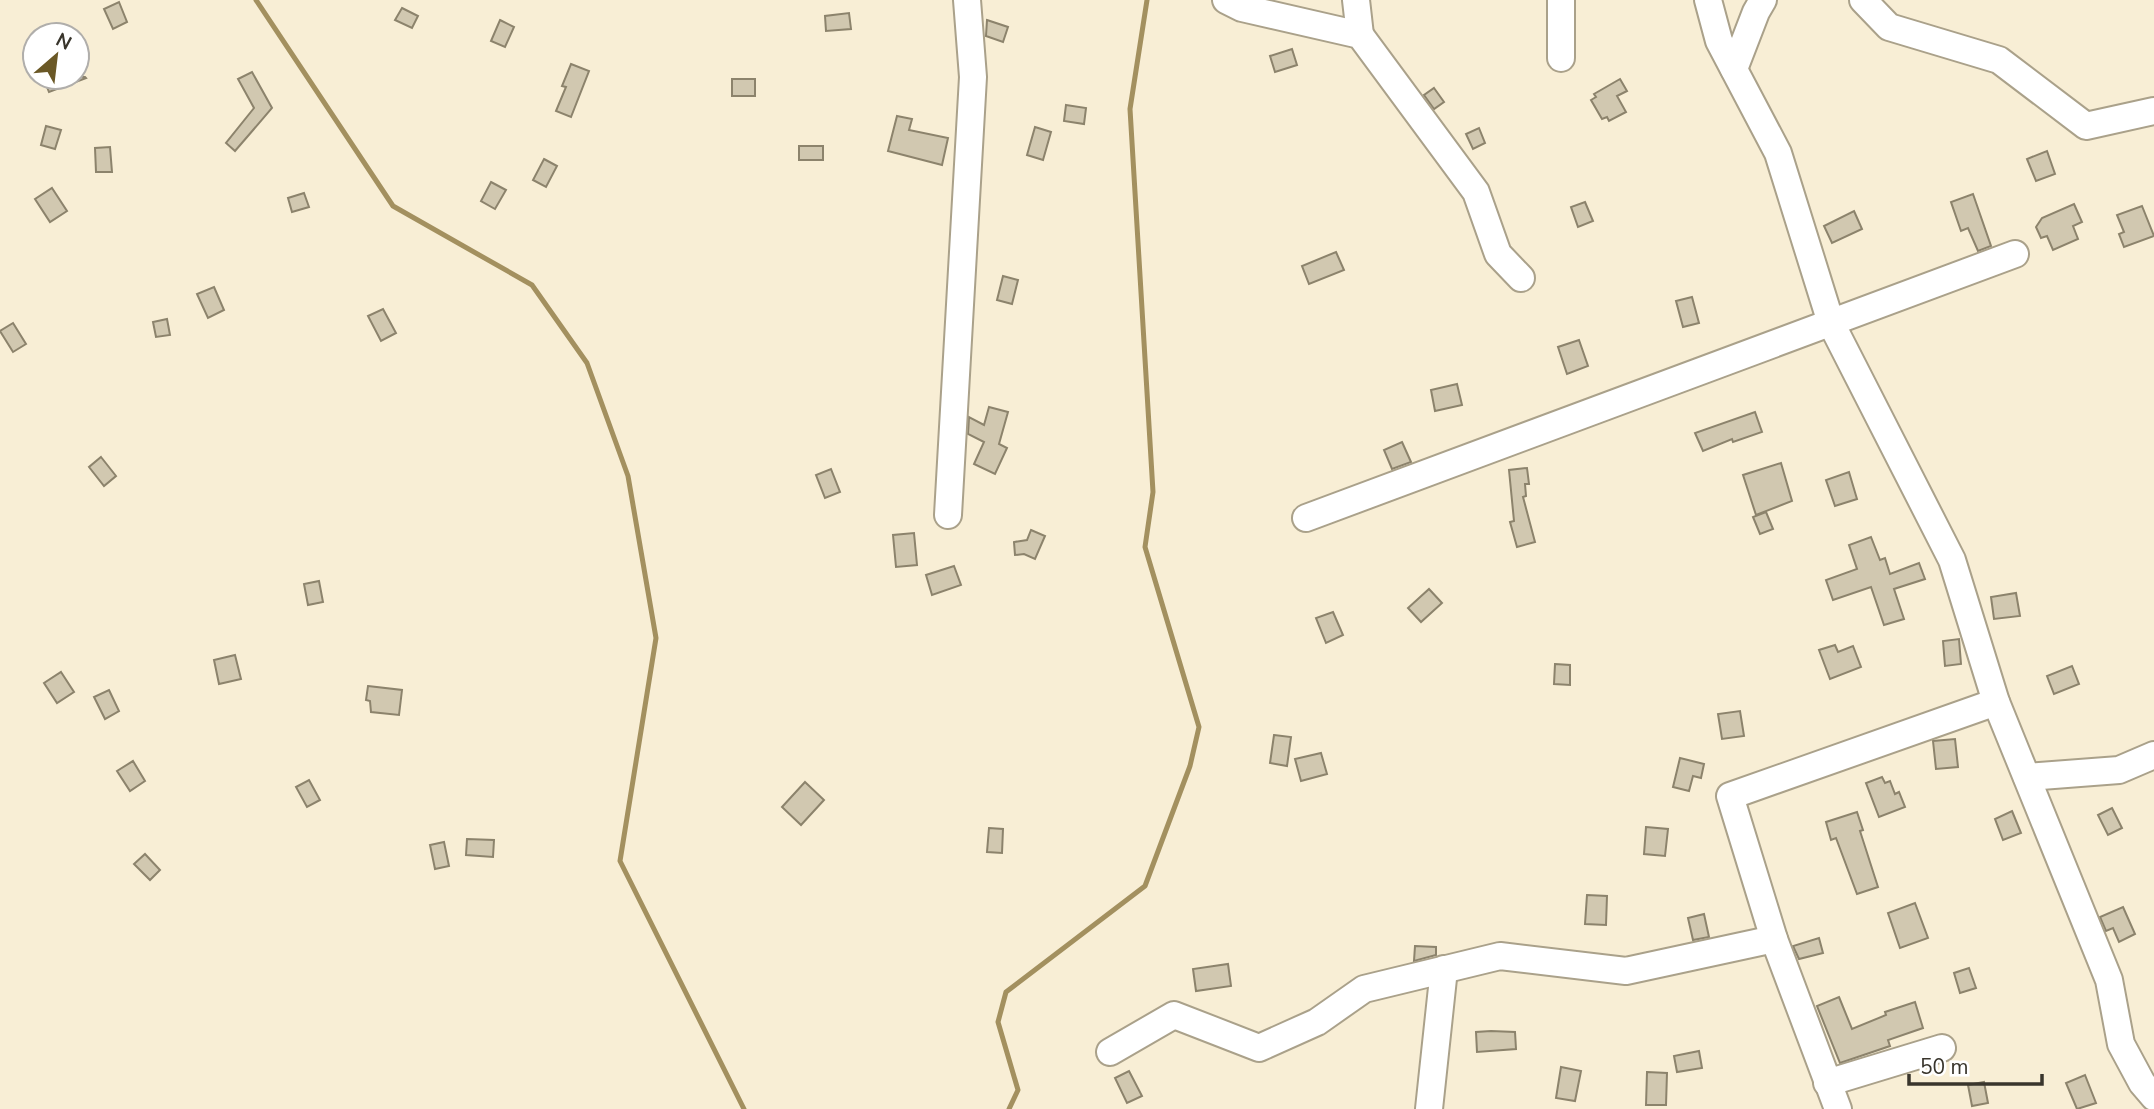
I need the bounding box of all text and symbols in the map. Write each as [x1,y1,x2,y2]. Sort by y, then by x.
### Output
north arrow [21,21,91,91]
text: N [51,27,76,57]
scale bar [1909,1042,2042,1086]
text: 50 m [1920,1053,1969,1081]

